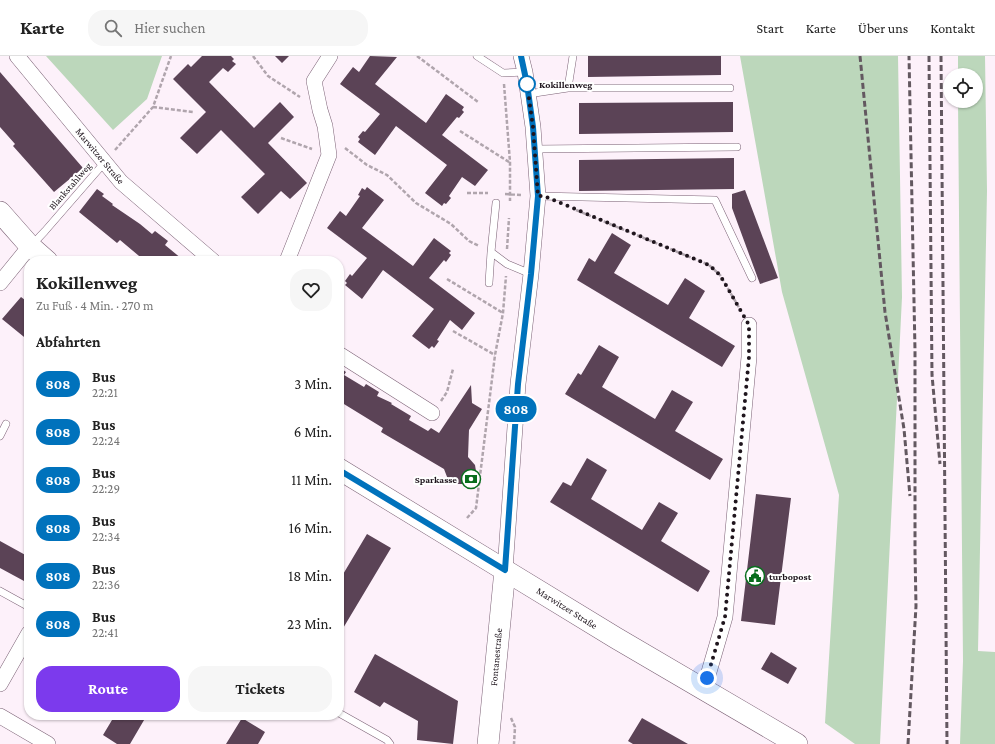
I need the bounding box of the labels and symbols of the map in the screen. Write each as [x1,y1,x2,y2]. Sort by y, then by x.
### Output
marker: Kokillenweg [518,75,536,93]
place label: Kokillenweg [539,79,592,90]
street label: Marwitzer Straße [73,126,127,187]
street label: Blankstahlweg [46,160,94,212]
line badge: 808 [493,396,539,422]
bank icon: Sparkasse [460,468,482,490]
place label: Sparkasse [415,474,457,485]
public building icon: turbopost [744,565,766,587]
place label: turbopost [769,571,812,582]
street label: Marwitzer Straße [535,585,600,631]
street label: Fontanestraße [488,627,504,686]
your location [697,668,717,688]

